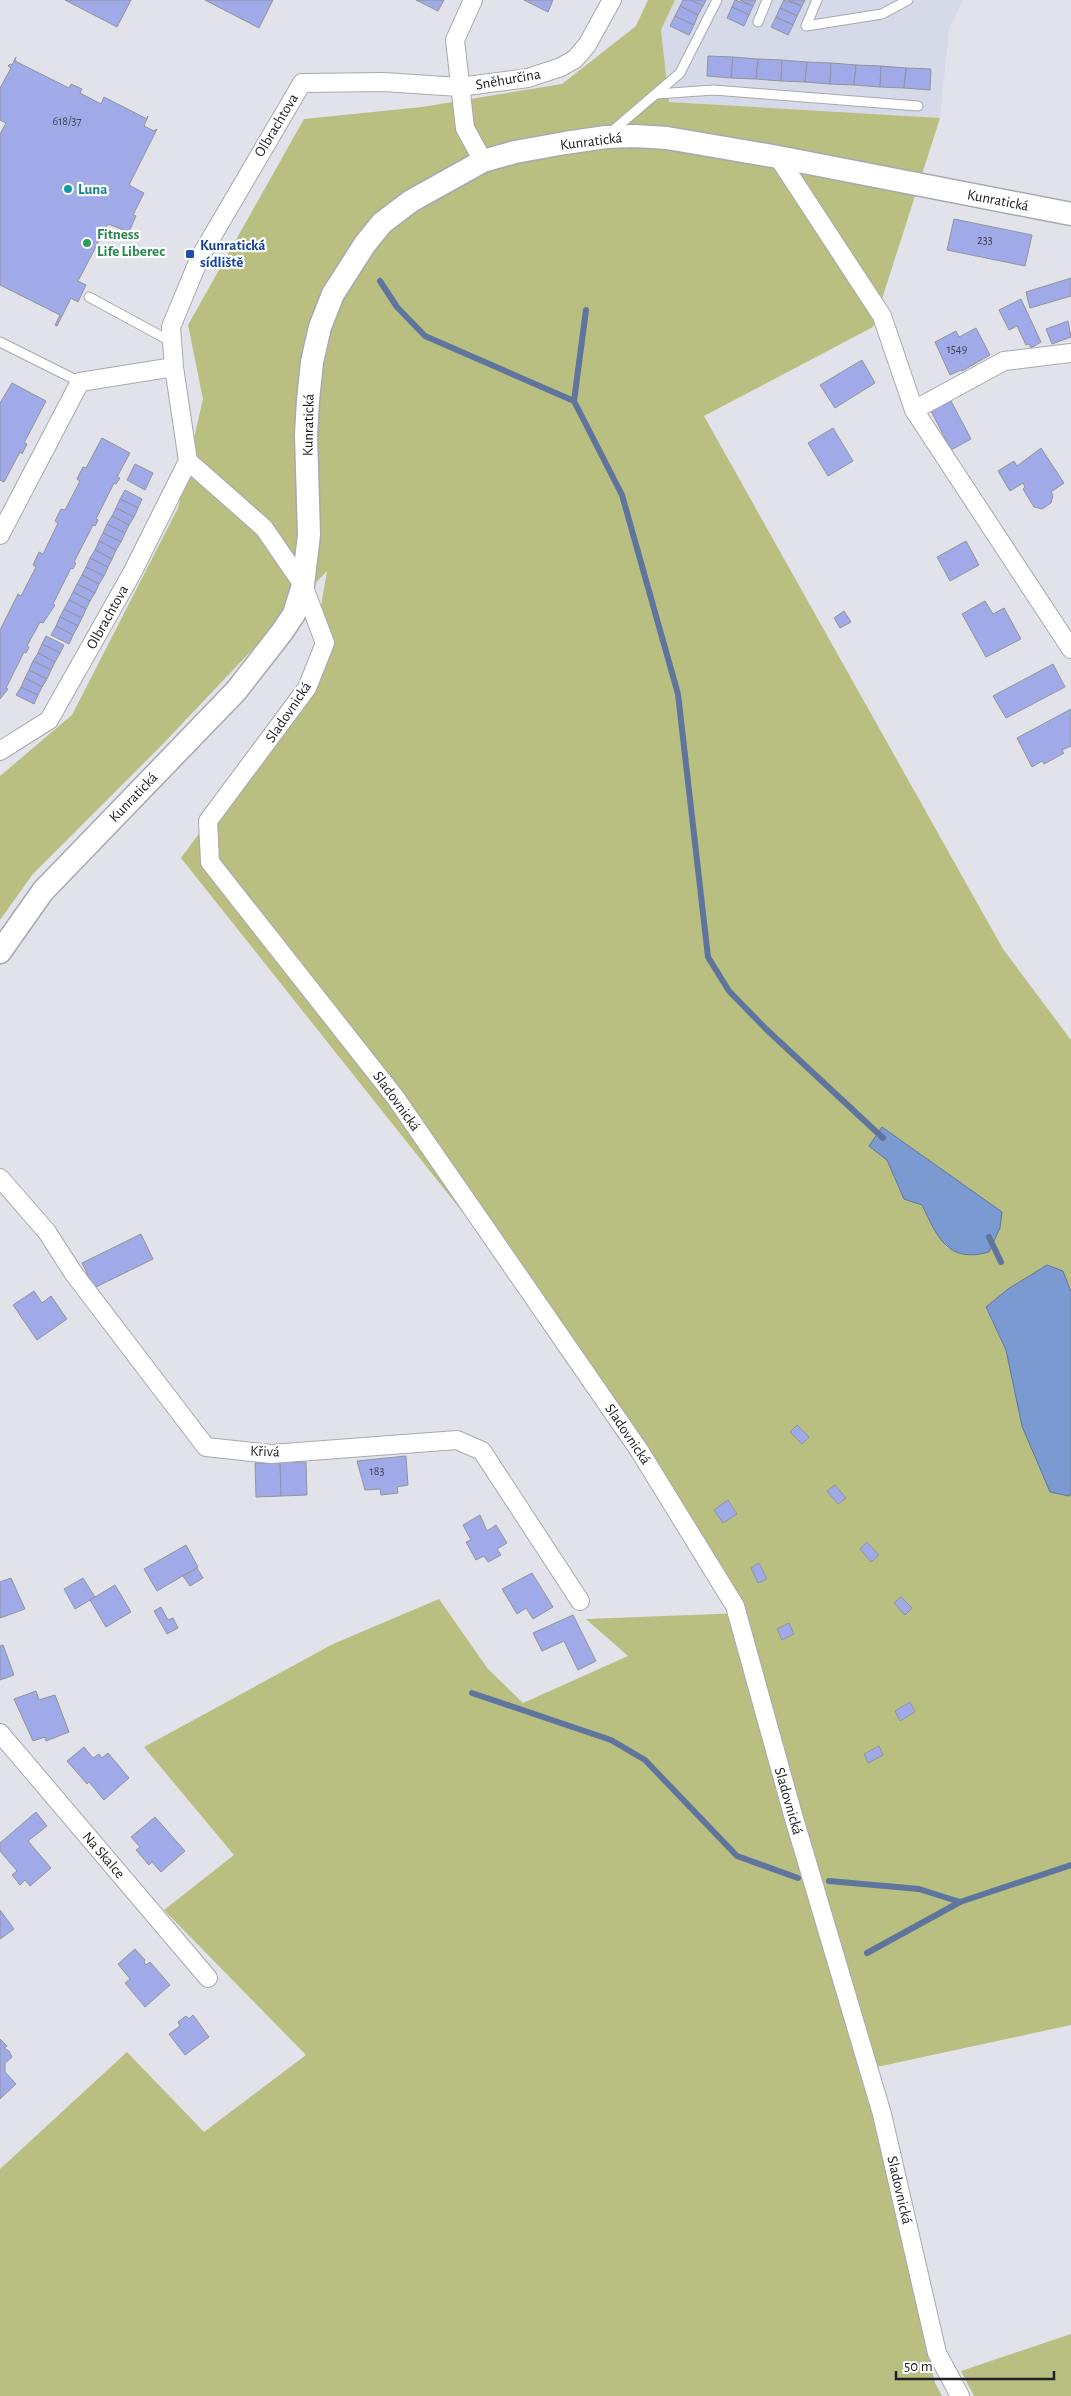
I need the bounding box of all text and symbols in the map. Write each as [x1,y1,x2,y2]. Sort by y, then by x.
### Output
street label: Sněhurčina [474,66,542,93]
street label: Olbrachtova [252,91,301,159]
house number: 618/37 [53,115,81,127]
street label: Kunratická [559,130,623,153]
place label: Luna [78,182,107,197]
marker: Luna [62,183,74,195]
street label: Kunratická [966,187,1030,214]
place label: Fitness Life Liberec [97,227,165,259]
house number: 233 [977,234,993,246]
marker: Fitness Life Liberec [81,237,93,249]
place label: Kunratická sídliště [200,238,266,270]
marker: Kunratická sídliště [184,248,196,260]
house number: 1549 [947,343,968,355]
street label: Kunratická [300,394,317,456]
street label: Olbrachtova [84,583,131,652]
street label: Sladovnická [263,679,314,745]
street label: Kunratická [106,770,160,825]
street label: Sladovnická [370,1069,423,1134]
street label: Sladovnická [602,1401,653,1467]
street label: Křivá [250,1443,280,1460]
house number: 183 [370,1465,384,1477]
street label: Sladovnická [772,1766,805,1837]
street label: Na Skalce [80,1829,128,1881]
street label: Sladovnická [884,2155,915,2226]
scale bar [896,2348,1054,2380]
text: 50 m [904,2359,933,2374]

